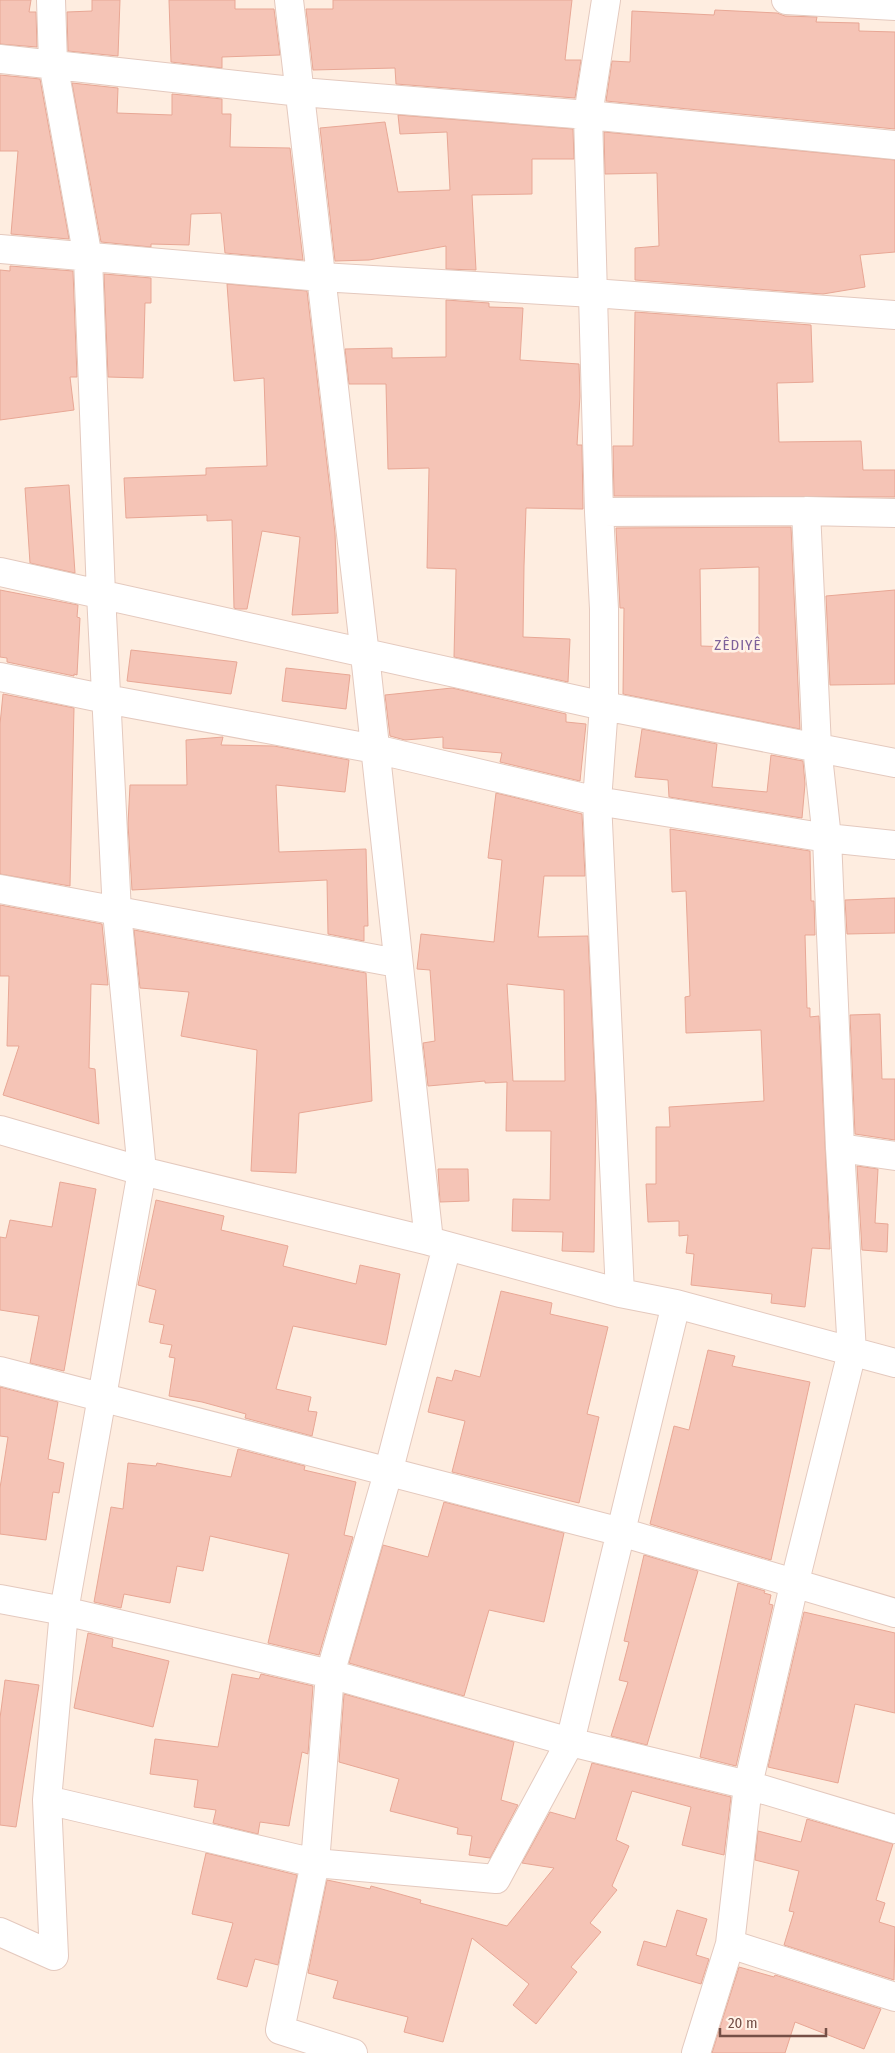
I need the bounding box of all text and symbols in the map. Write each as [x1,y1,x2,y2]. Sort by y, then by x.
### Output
district label: ZÊDIYÊ [714,636,762,654]
scale bar [720,2006,826,2038]
text: 20 m [728,2014,758,2032]

